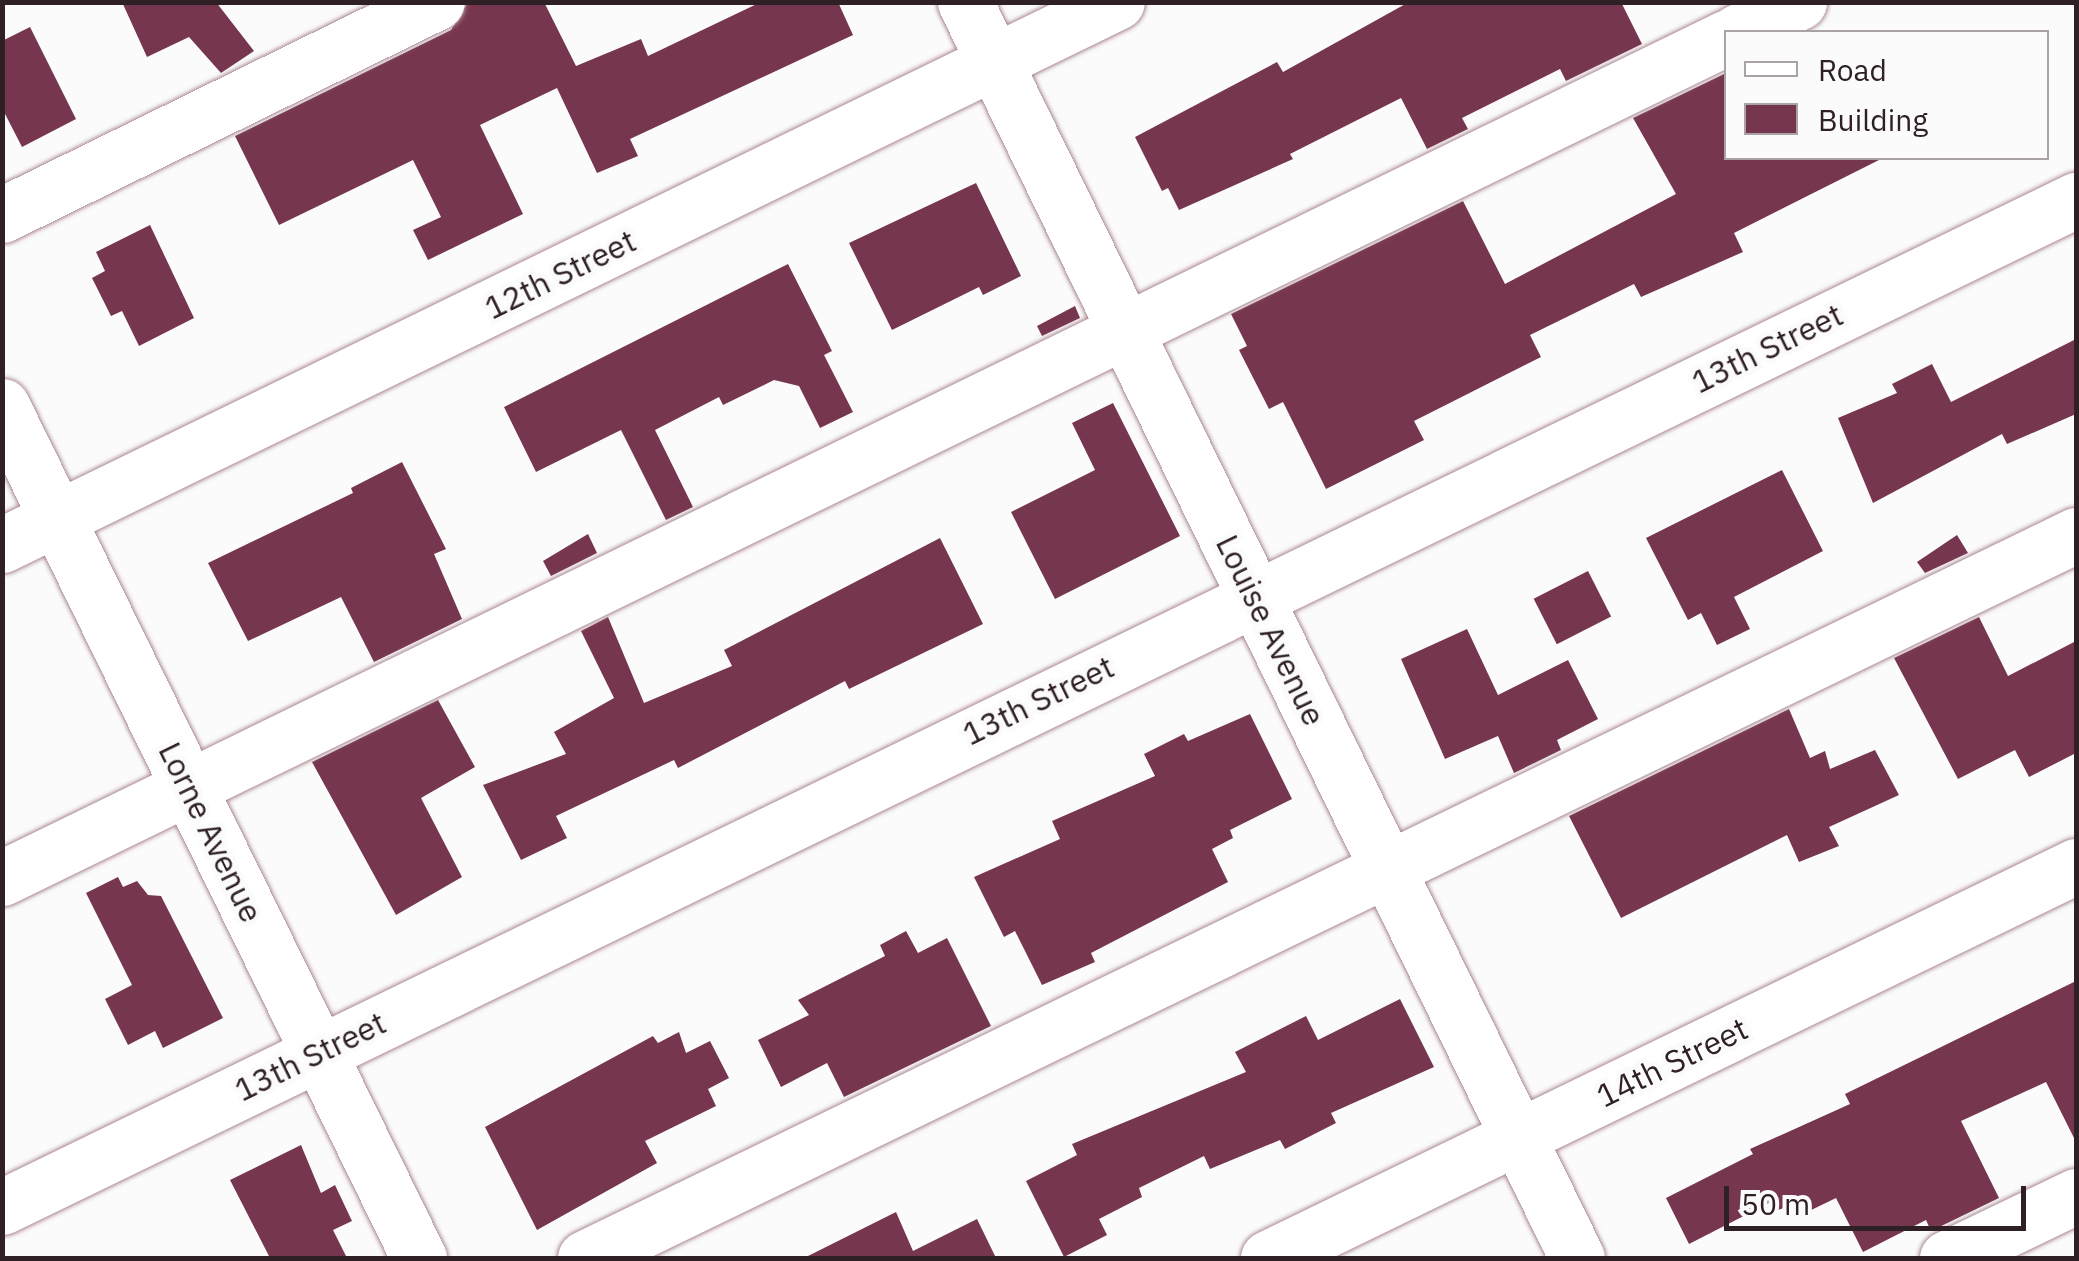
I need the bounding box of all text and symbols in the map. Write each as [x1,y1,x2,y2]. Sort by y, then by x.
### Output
legend [1724,30,2049,160]
text: Road [1818,50,1887,89]
text: Building [1818,100,1928,139]
street label: 12th Street [478,221,642,327]
street label: 13th Street [1685,295,1849,401]
street label: Louise Avenue [1208,528,1334,732]
street label: 13th Street [956,647,1120,753]
street label: Lorne Avenue [151,736,271,928]
street label: 13th Street [228,1003,392,1109]
street label: 14th Street [1590,1009,1754,1115]
scale bar [1729,1166,2032,1228]
text: 50 m [1741,1184,1810,1223]

